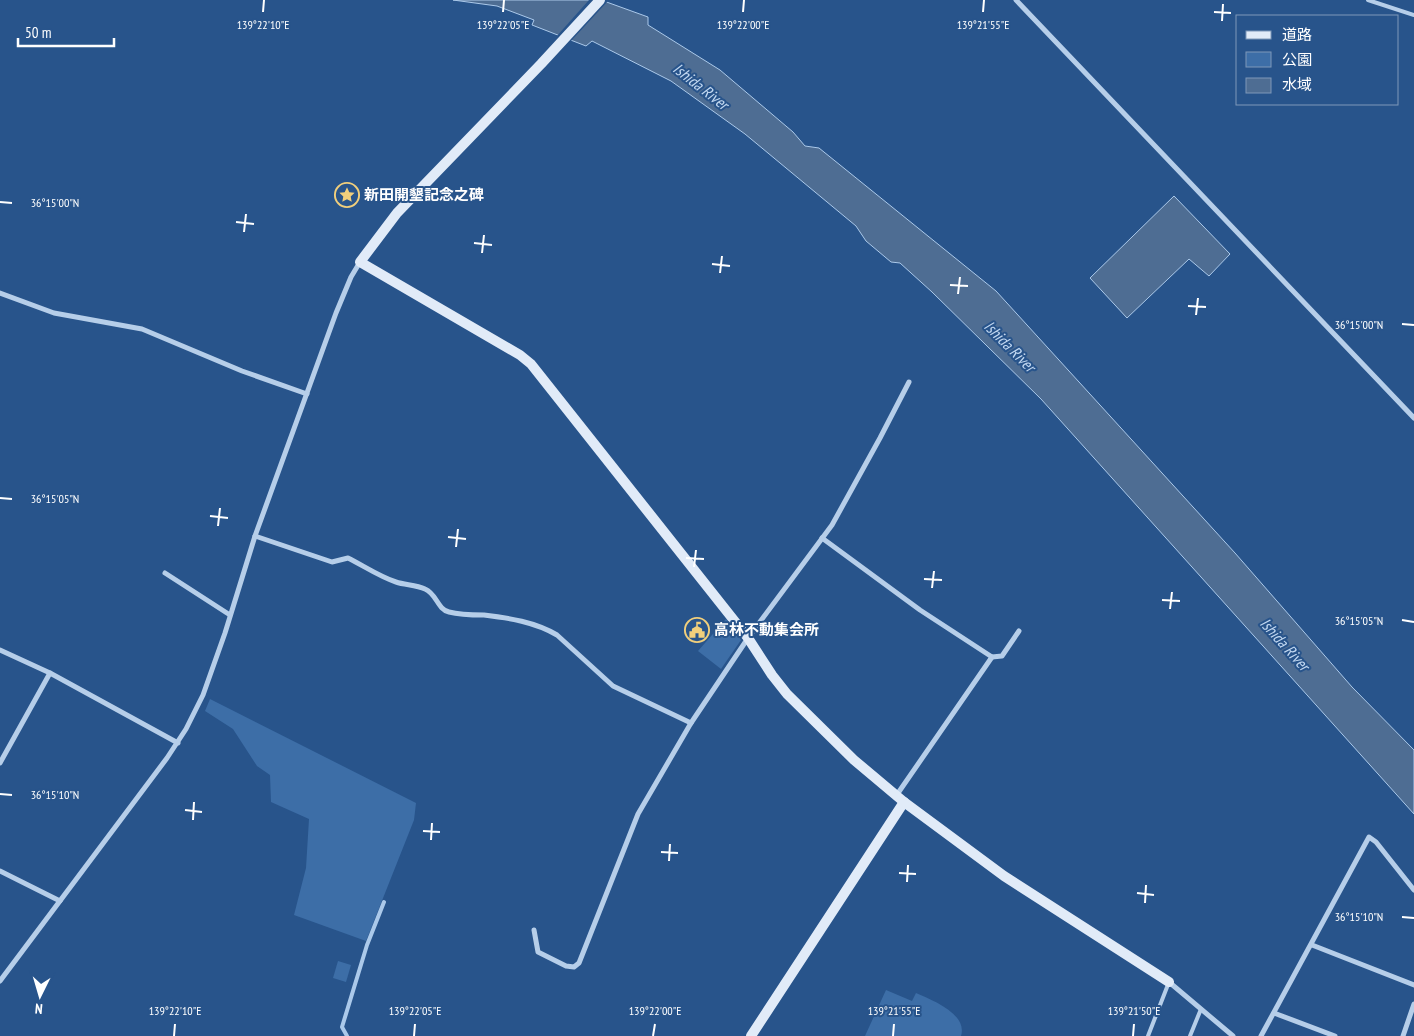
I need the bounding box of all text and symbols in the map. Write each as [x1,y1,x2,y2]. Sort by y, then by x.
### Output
scale bar [18,15,114,47]
legend [1236,15,1399,105]
text: 139°22'10"E [237,17,289,32]
text: 139°22'05"E [477,17,529,32]
text: 139°22'00"E [717,17,769,32]
text: 139°21'55"E [957,17,1009,32]
text: 50 m [25,23,51,42]
text: 道路 [1282,25,1312,44]
text: 公園 [1282,50,1312,69]
water label: Ishida River [669,58,735,115]
text: 水域 [1282,75,1312,94]
place icon: 新田開墾記念之碑 [334,182,360,208]
place label: 新田開墾記念之碑 [364,185,484,204]
text: 36°15'00"N [31,195,79,210]
water label: Ishida River [980,316,1042,378]
text: 36°15'00"N [1335,317,1383,332]
text: 36°15'05"N [31,491,79,506]
water label: Ishida River [1256,613,1316,677]
text: 36°15'05"N [1335,613,1383,628]
public building icon: 高林不動集会所 [684,617,710,643]
place label: 高林不動集会所 [714,620,819,639]
text: 36°15'10"N [31,787,79,802]
text: 36°15'10"N [1335,909,1383,924]
north arrow [15,971,65,1021]
text: N [34,1000,43,1018]
text: 139°22'10"E [149,1003,201,1018]
text: 139°22'05"E [389,1003,441,1018]
text: 139°22'00"E [629,1003,681,1018]
text: 139°21'55"E [868,1003,920,1018]
text: 139°21'50"E [1108,1003,1160,1018]

